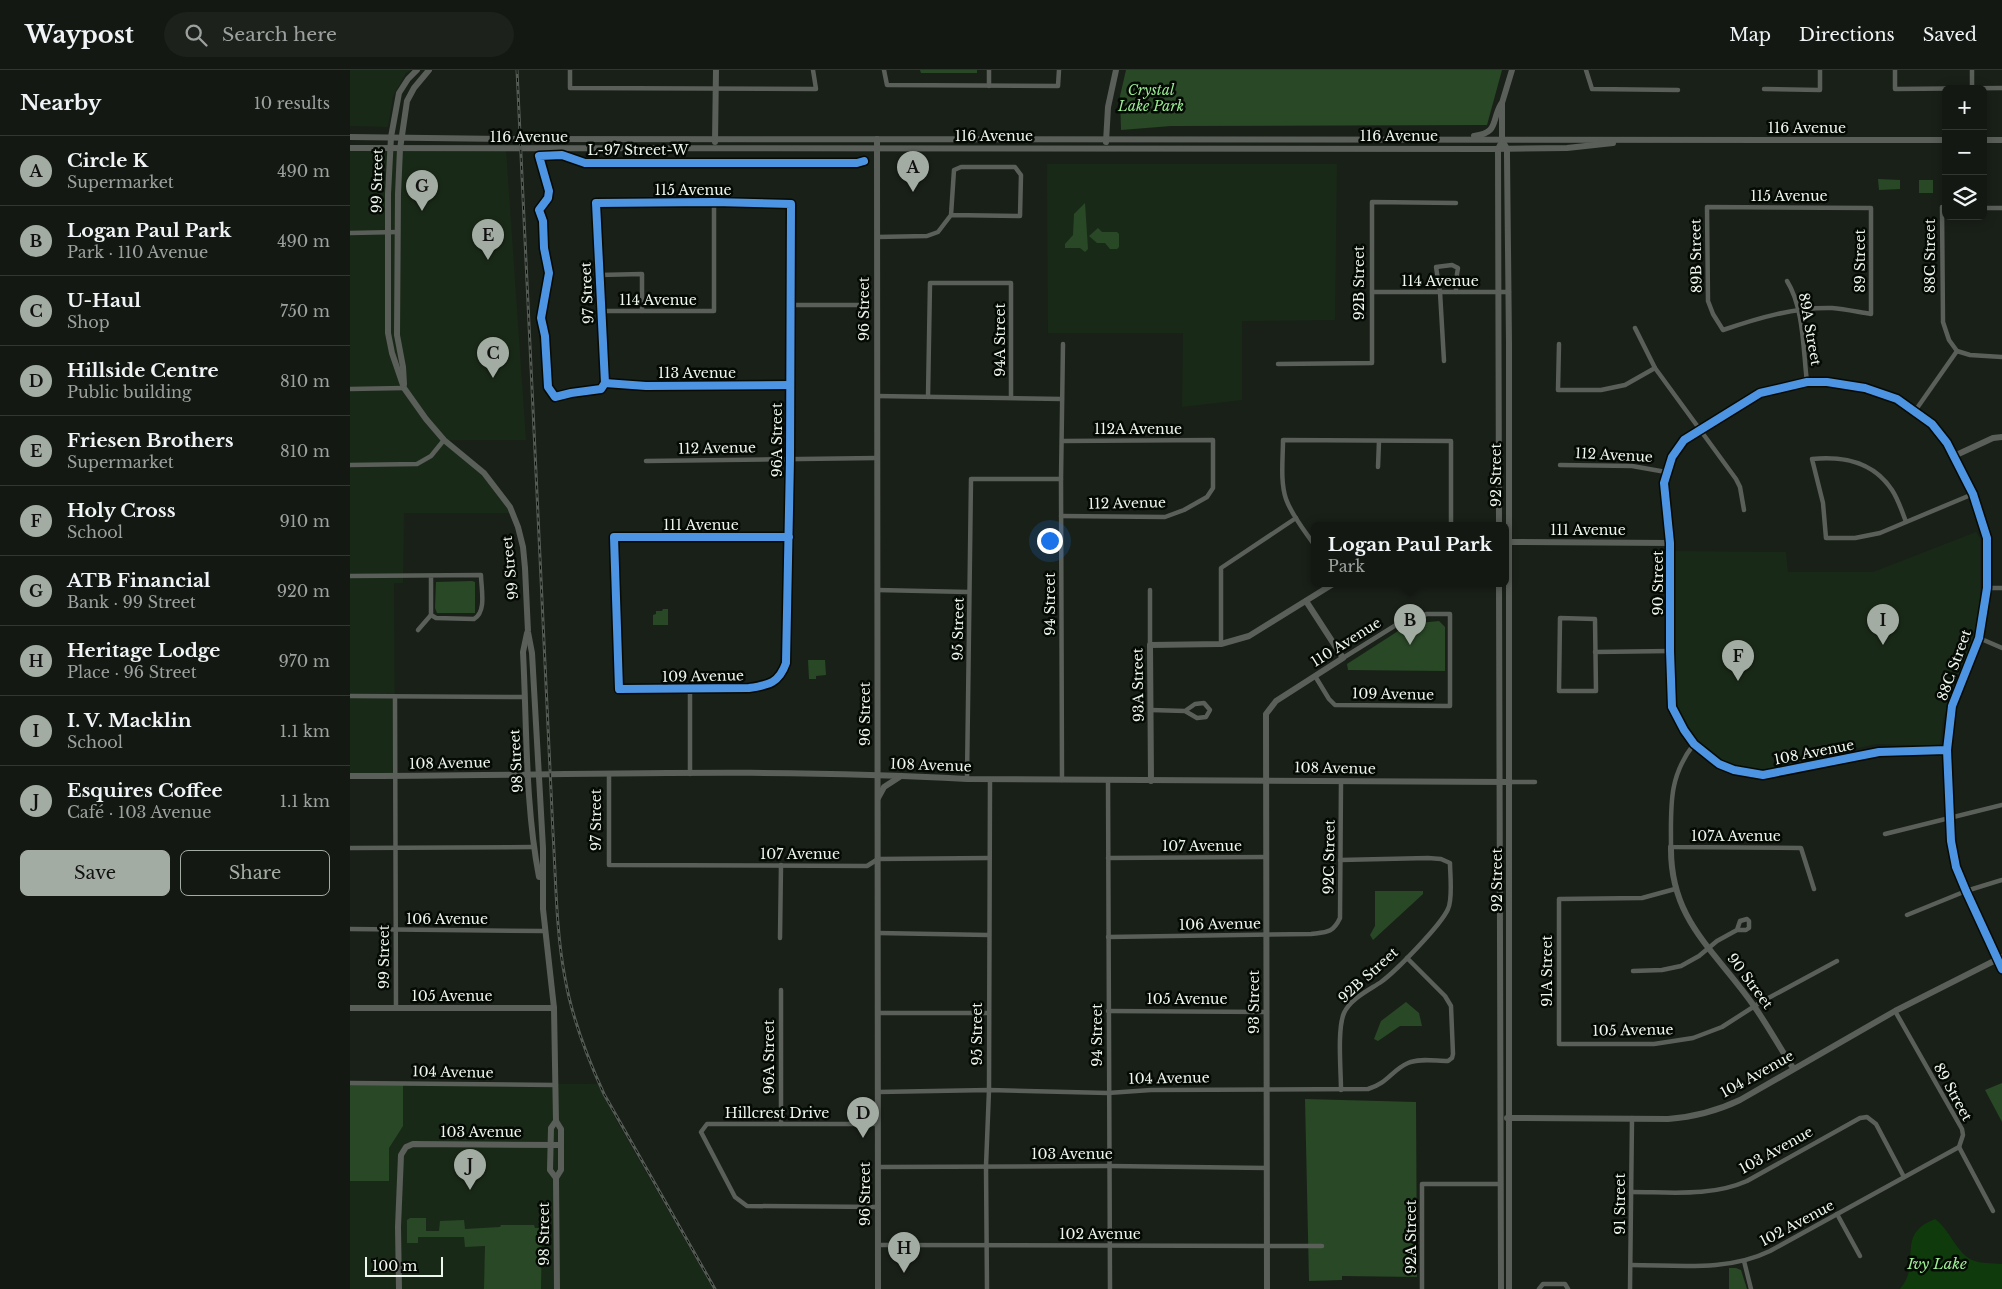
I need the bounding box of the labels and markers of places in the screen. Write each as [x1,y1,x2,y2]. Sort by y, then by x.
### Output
pin: A [897,151,929,192]
pin: G [406,170,438,211]
pin: E [472,219,504,260]
pin: C [477,337,509,378]
pin: B [1394,604,1426,645]
pin: I [1867,604,1899,645]
pin: F [1722,640,1754,681]
pin: D [847,1097,879,1138]
pin: J [454,1149,486,1190]
pin: H [888,1232,920,1273]

